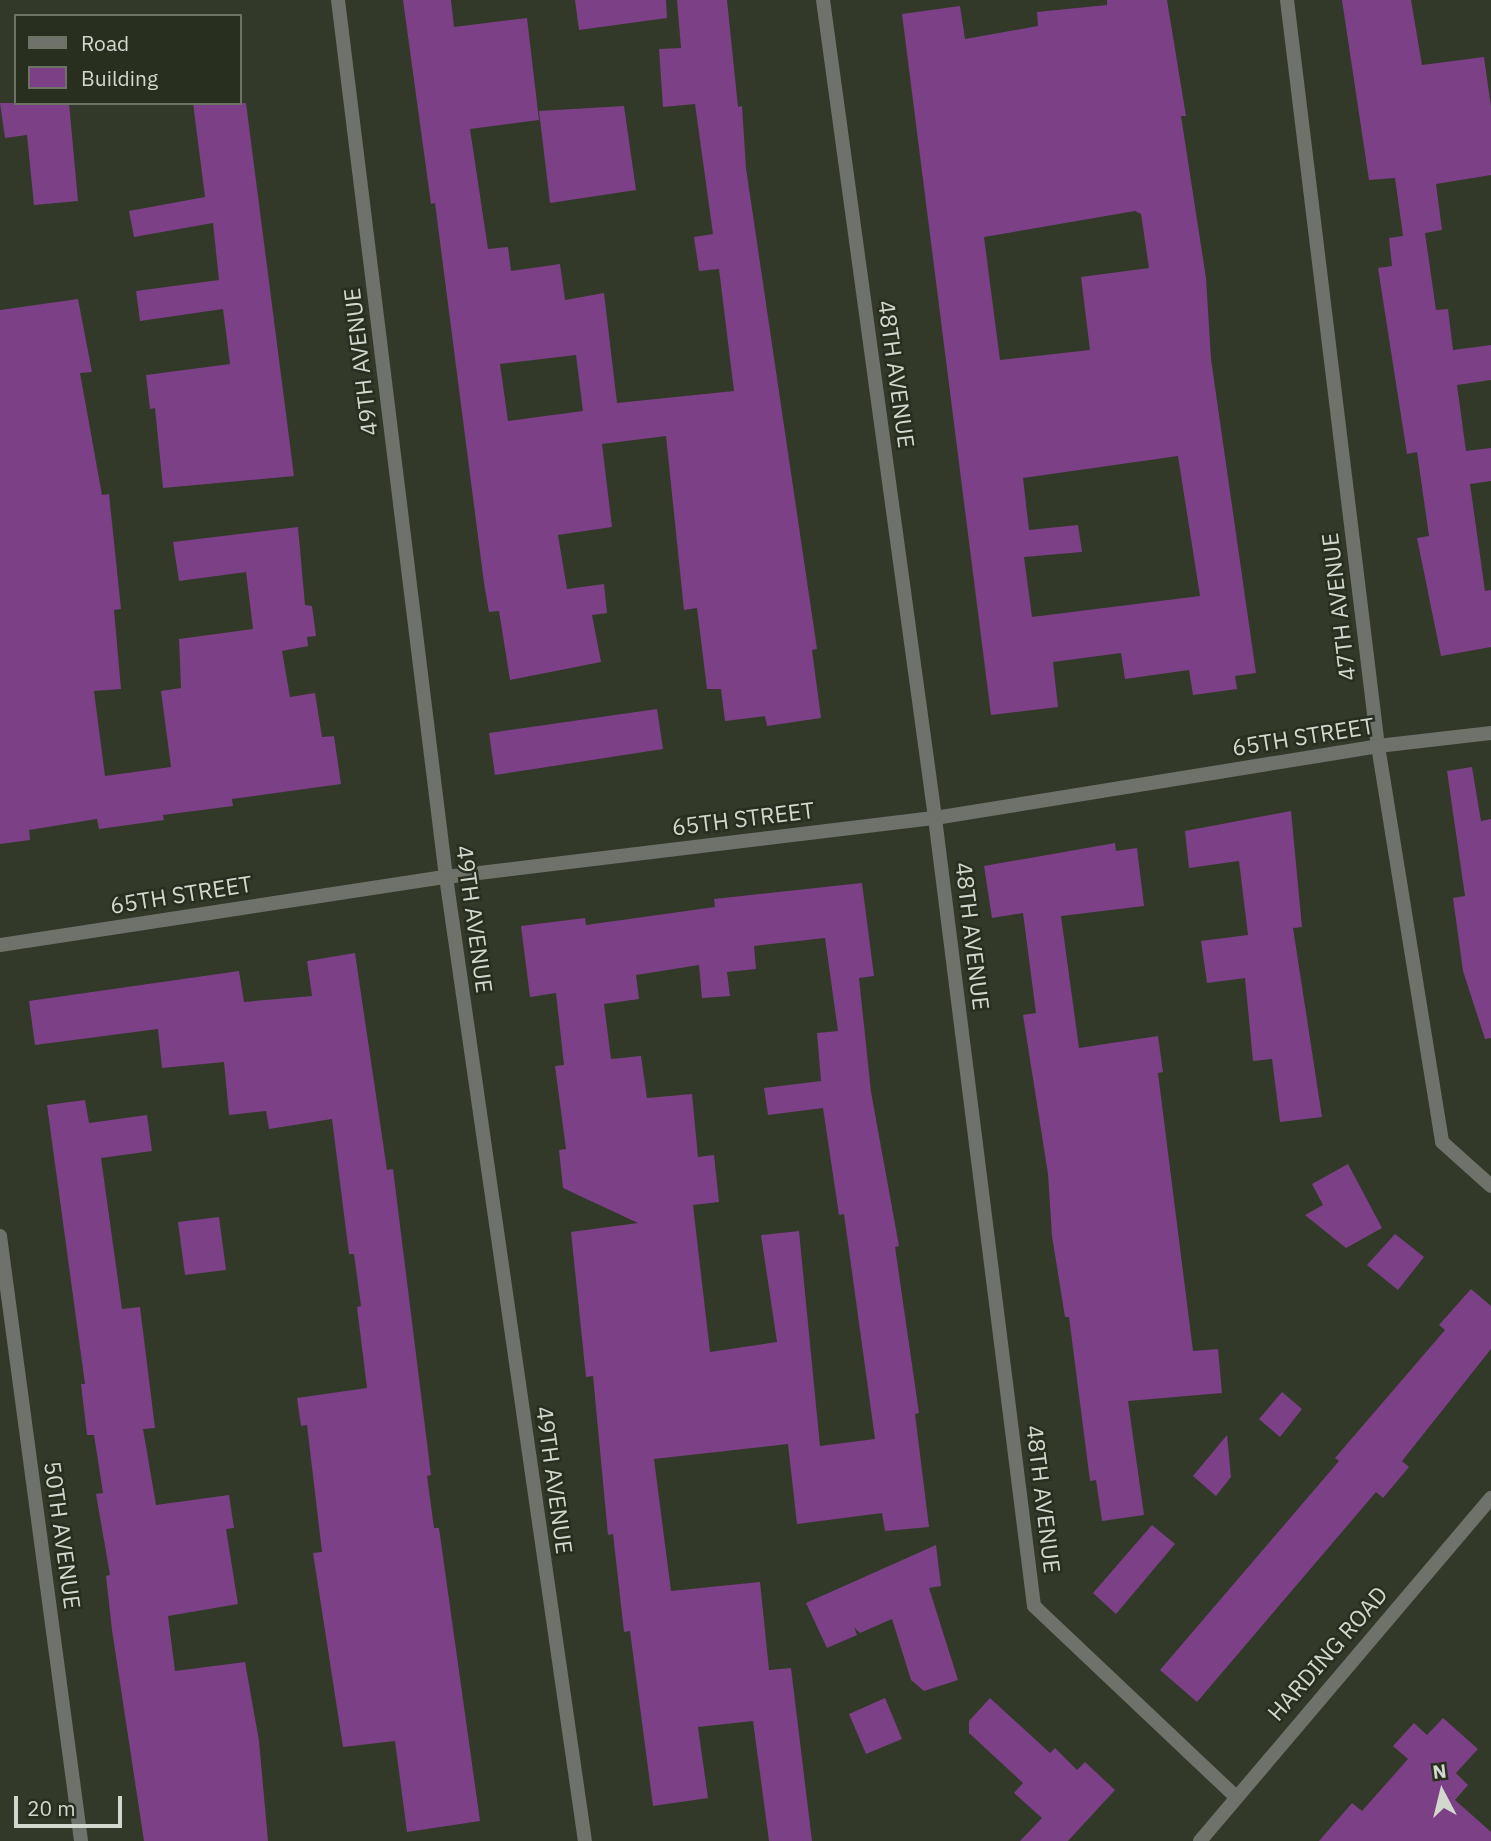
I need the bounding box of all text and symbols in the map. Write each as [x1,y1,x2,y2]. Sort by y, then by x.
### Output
legend [14,14,242,105]
text: Road [81,29,129,57]
text: Building [81,64,158,92]
street label: 49TH AVENUE [337,286,383,438]
street label: 48TH AVENUE [873,298,921,450]
street label: 47TH AVENUE [1315,531,1361,683]
street label: 65TH STREET [1230,711,1376,761]
street label: 65TH STREET [670,796,816,840]
street label: 49TH AVENUE [451,843,499,995]
street label: 48TH AVENUE [950,860,996,1012]
street label: 65TH STREET [108,869,254,919]
street label: 49TH AVENUE [531,1404,579,1556]
street label: 48TH AVENUE [1021,1423,1067,1575]
street label: 50TH AVENUE [39,1459,87,1611]
street label: HARDING ROAD [1261,1580,1393,1726]
north arrow [1407,1757,1477,1827]
text: N [1431,1758,1448,1784]
scale bar [18,1782,126,1826]
text: 20 m [27,1794,76,1822]

